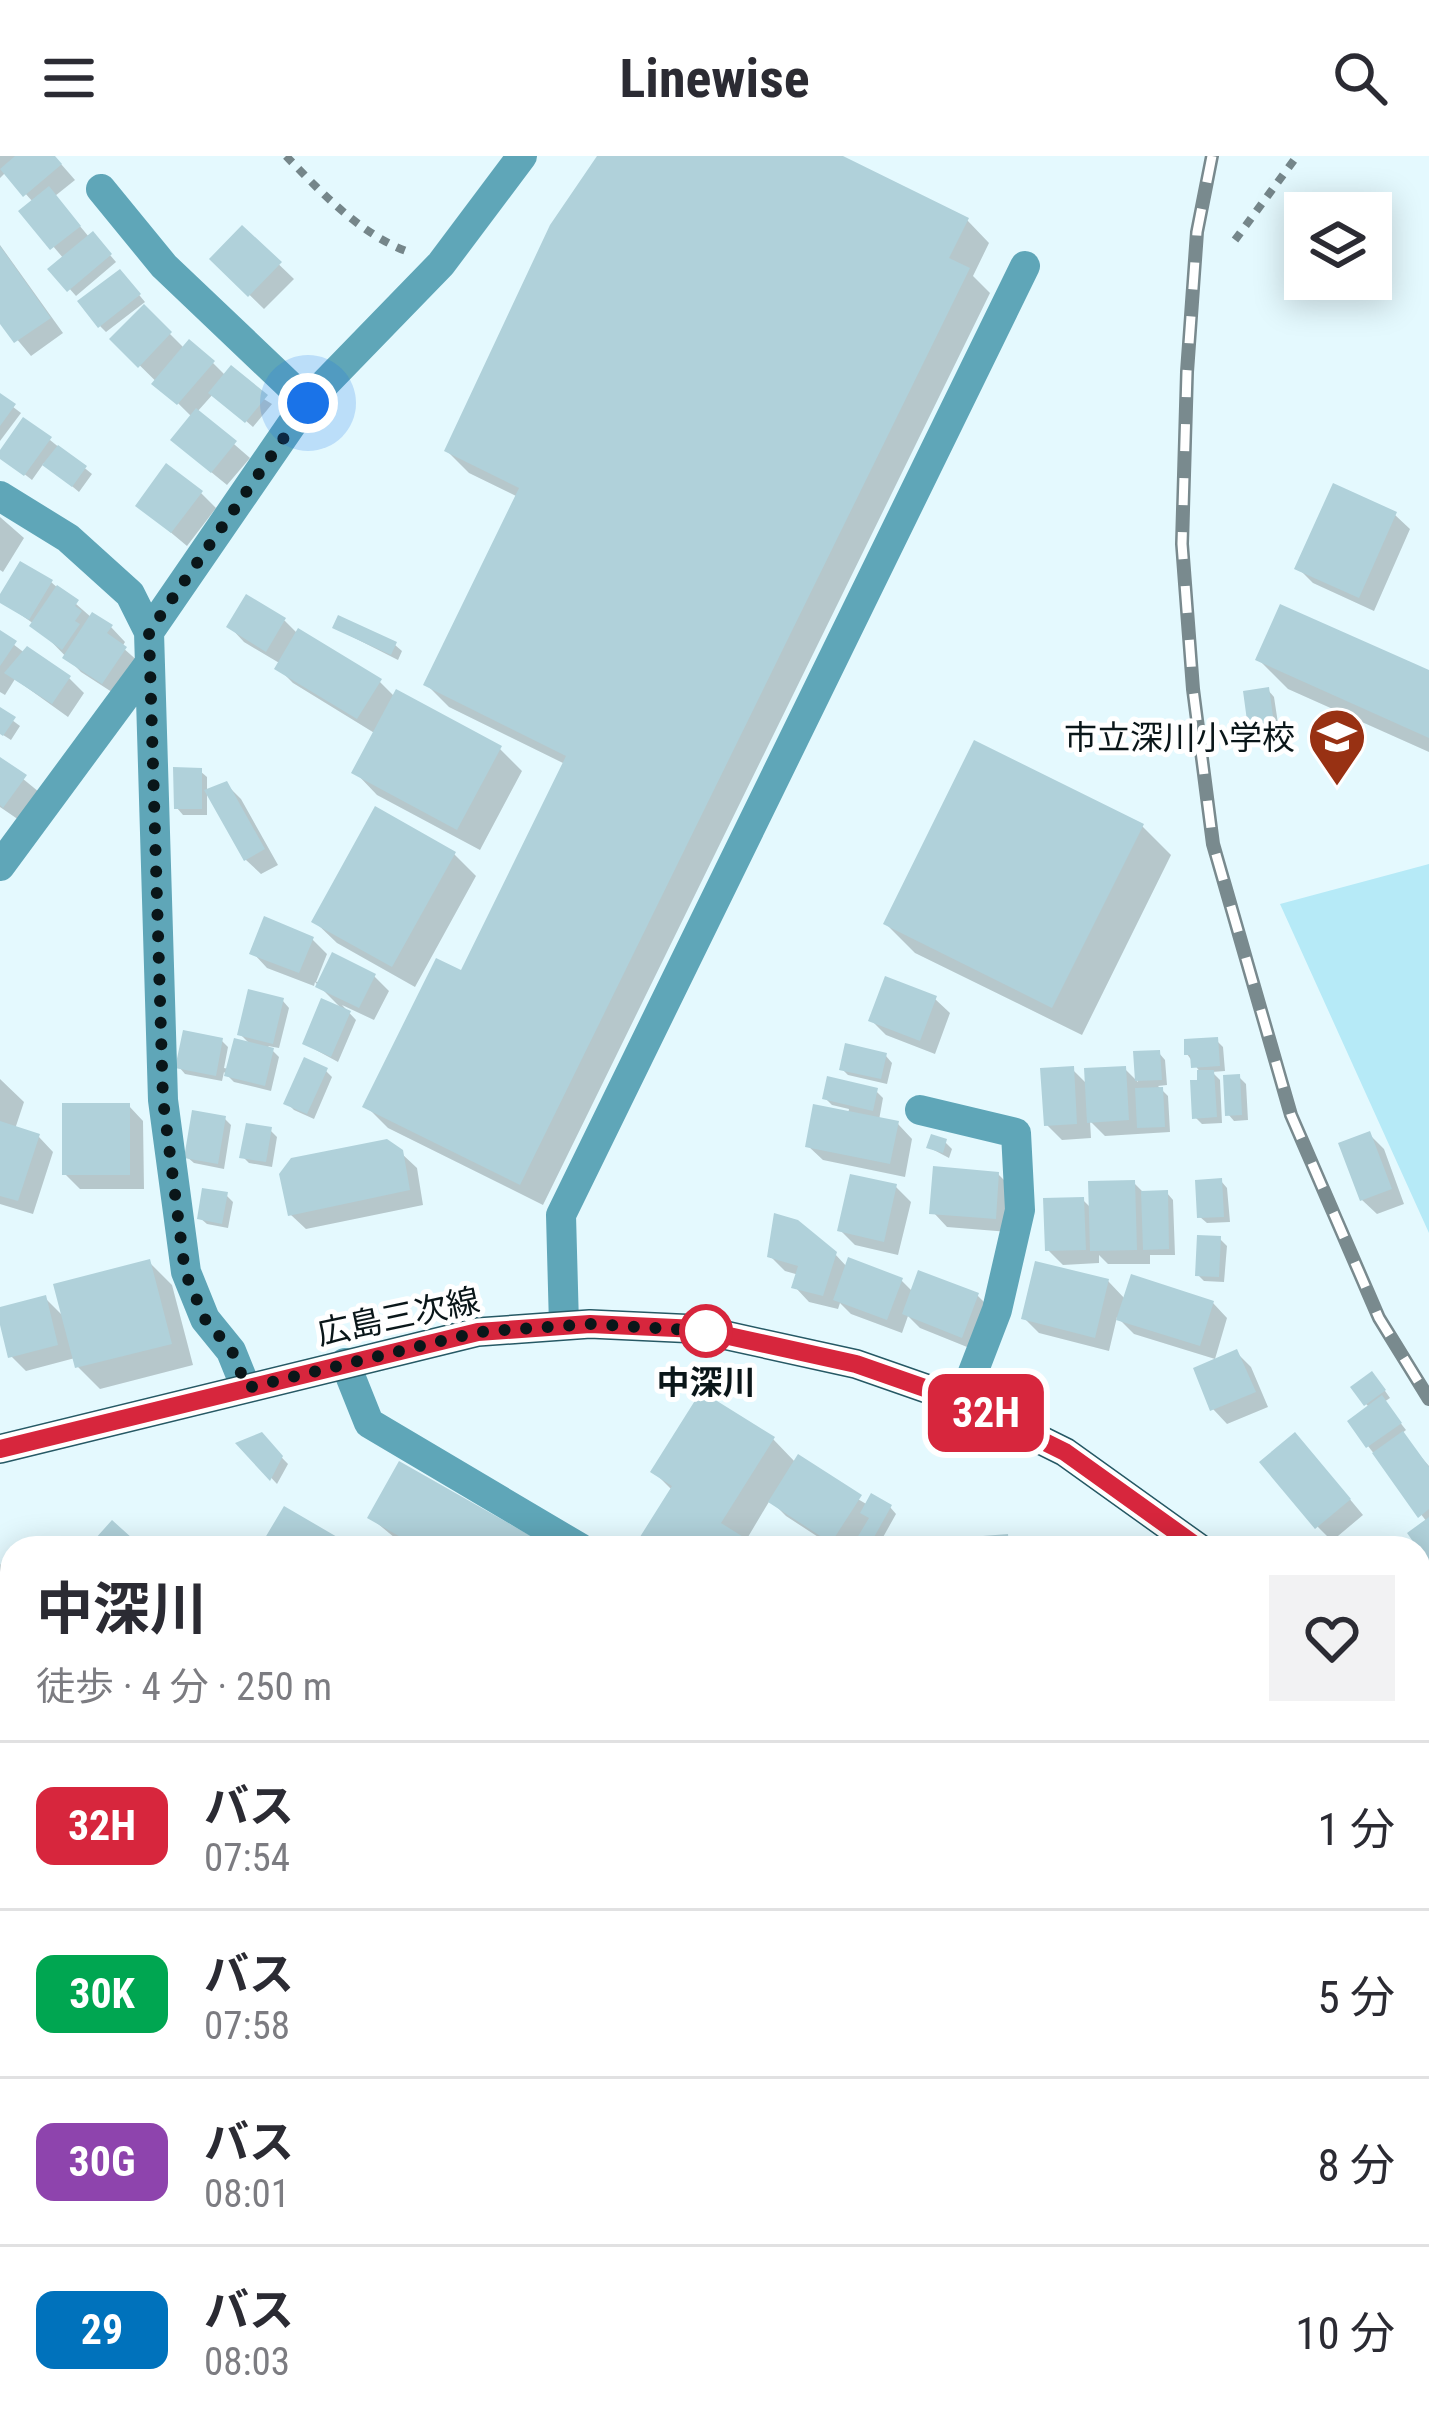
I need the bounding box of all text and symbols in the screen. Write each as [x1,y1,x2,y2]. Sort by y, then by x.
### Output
icon: menu [36,45,102,111]
icon: search [1327,45,1393,111]
text: Linewise [619,47,810,110]
map controls [1284,192,1392,300]
button: layers [1284,192,1392,300]
your location [278,373,338,433]
school or university icon: 市立深川小学校 [1306,706,1368,788]
place label: 市立深川小学校 [1064,718,1295,757]
street label: 広島三次線 [313,1280,483,1353]
marker: 中深川 [681,1306,731,1356]
place label: 中深川 [657,1363,756,1402]
line badge: 32H [917,1374,1055,1452]
text: 32H [952,1388,1020,1437]
button: heart [1269,1575,1395,1701]
text: 中深川 [36,1576,207,1643]
text: 徒歩 · 4 分 · 250 m [36,1664,332,1710]
text: バス [204,1780,294,1833]
text: 32H [68,1801,136,1850]
text: 1 分 [1317,1803,1395,1856]
text: 07:54 [204,1835,290,1881]
text: バス [204,1948,294,2001]
text: 30K [69,1969,135,2018]
text: 5 分 [1317,1971,1395,2024]
text: 07:58 [204,2003,290,2049]
text: バス [204,2116,294,2169]
text: 30G [68,2137,136,2186]
text: 8 分 [1317,2139,1395,2192]
text: 08:01 [204,2171,290,2217]
text: バス [204,2284,294,2337]
text: 29 [81,2305,123,2354]
text: 10 分 [1295,2307,1395,2360]
text: 08:03 [204,2339,290,2385]

